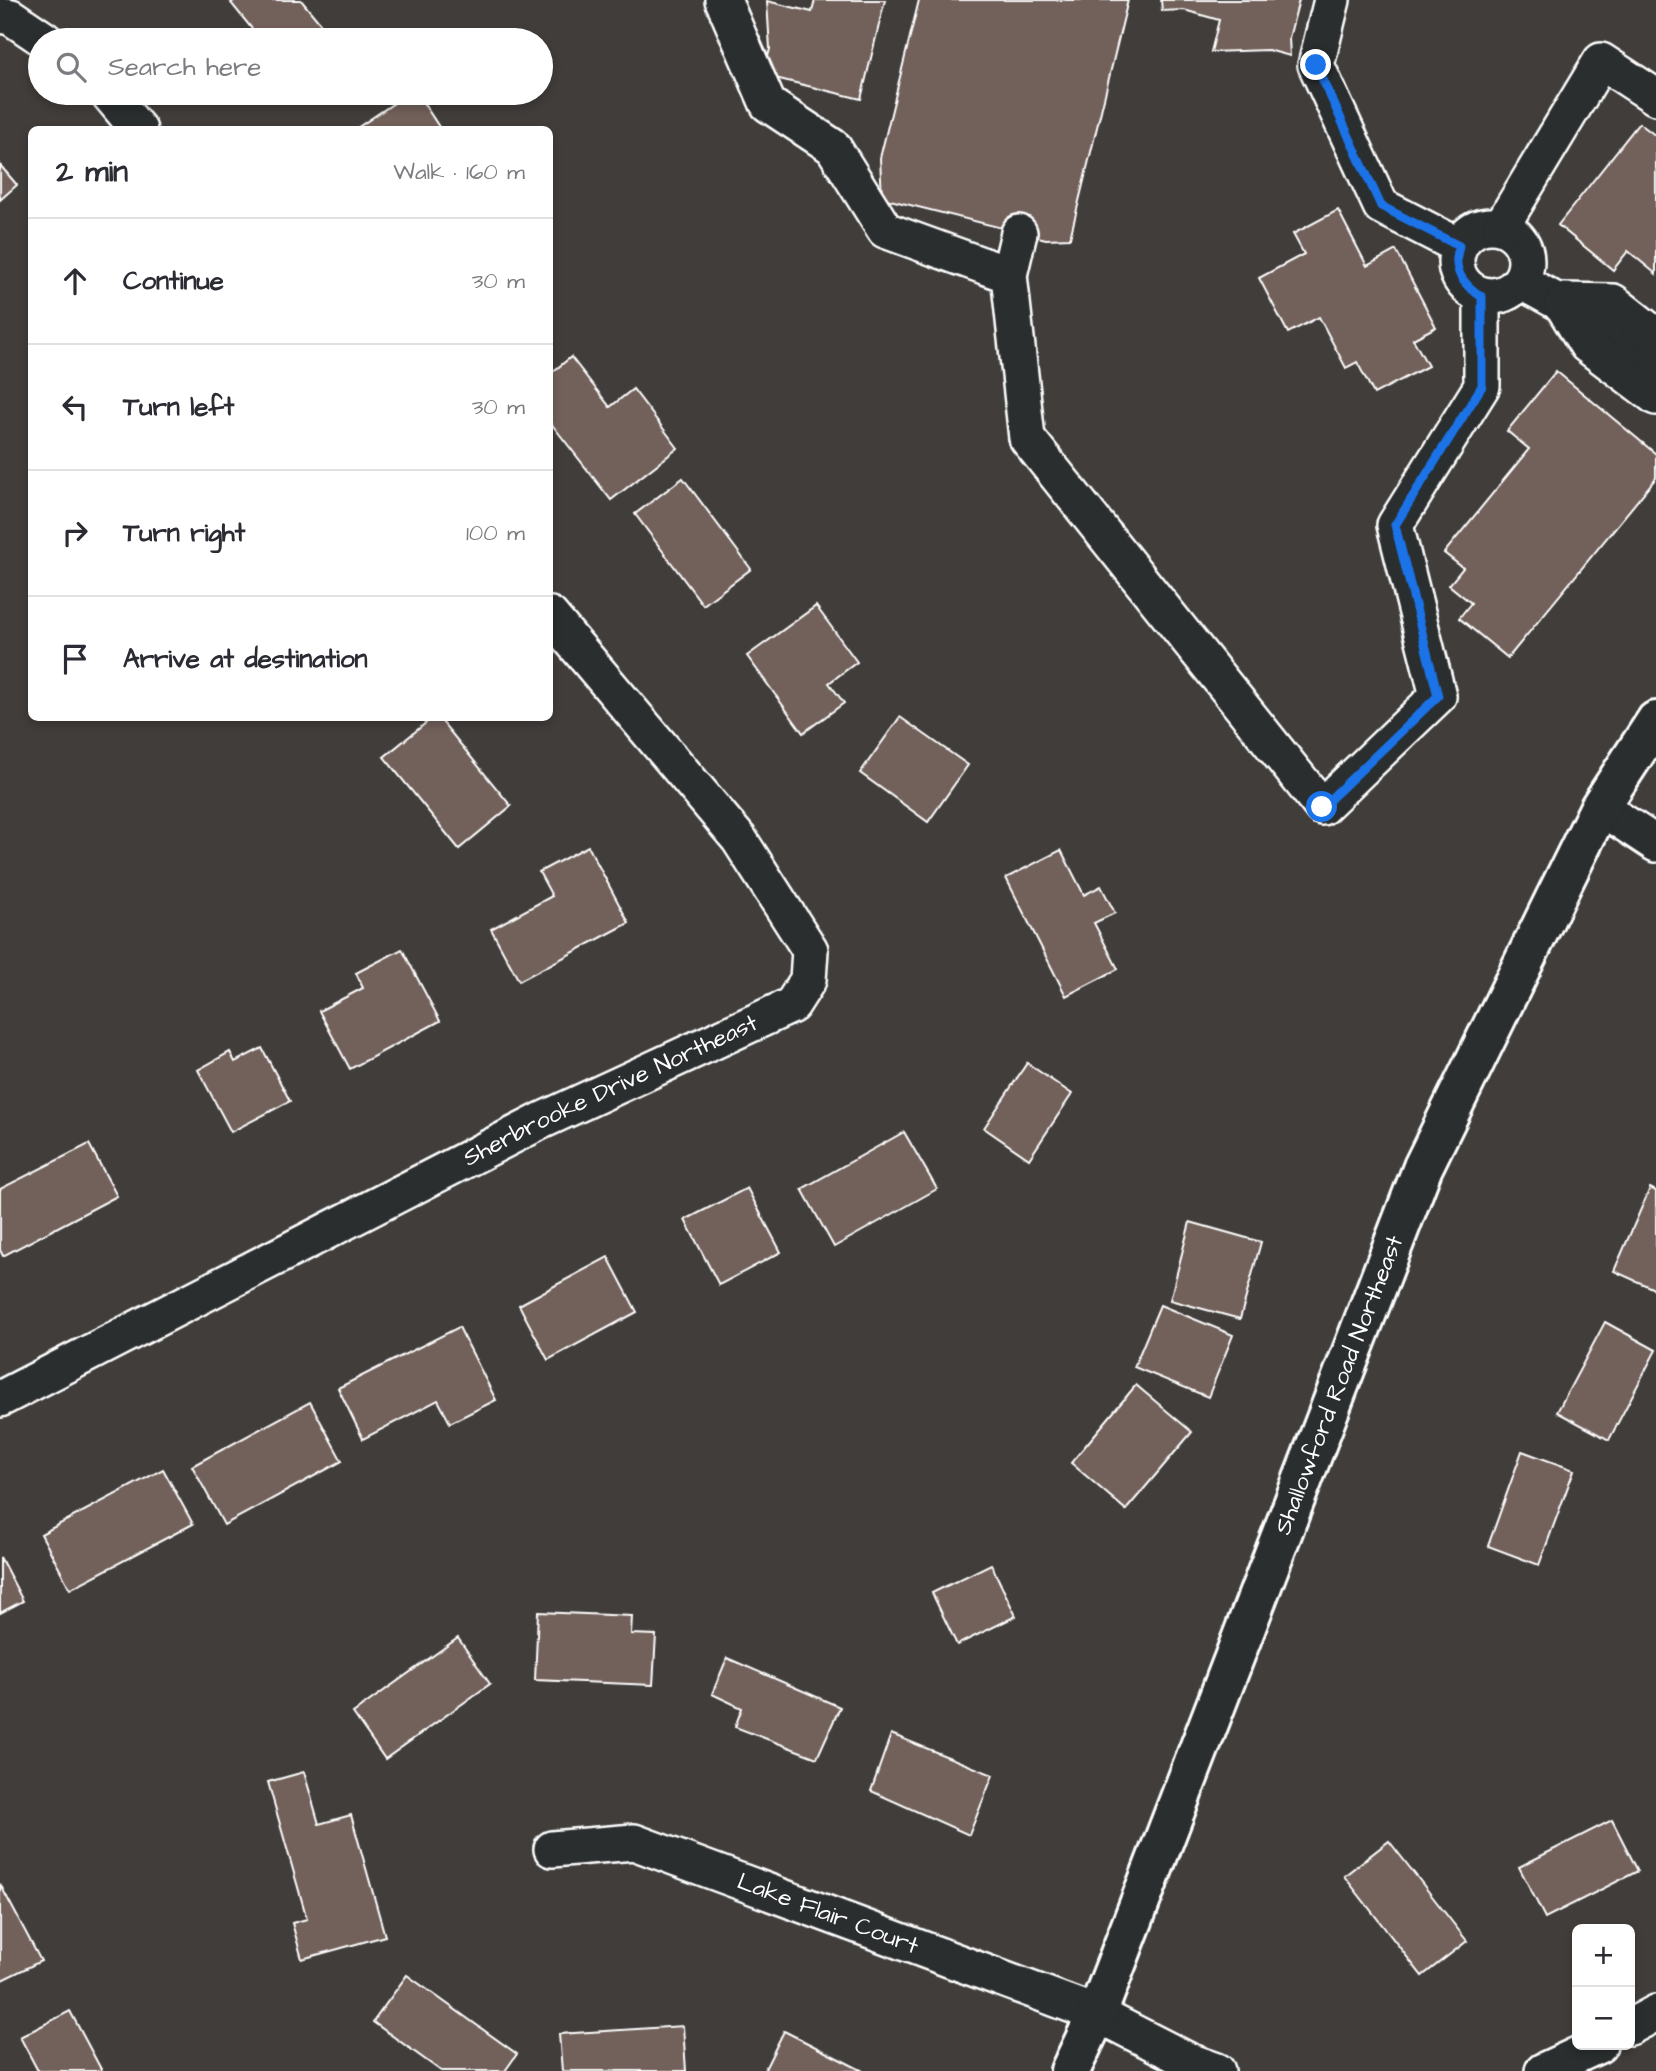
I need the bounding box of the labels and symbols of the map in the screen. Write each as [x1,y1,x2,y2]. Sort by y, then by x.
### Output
route end [1300,49,1331,80]
route start [1306,791,1337,822]
street label: Sherbrooke Drive Northeast [457,1006,764,1175]
street label: Shallowford Road Northeast [1266,1230,1412,1540]
street label: Lake Flair Court [732,1865,923,1963]

